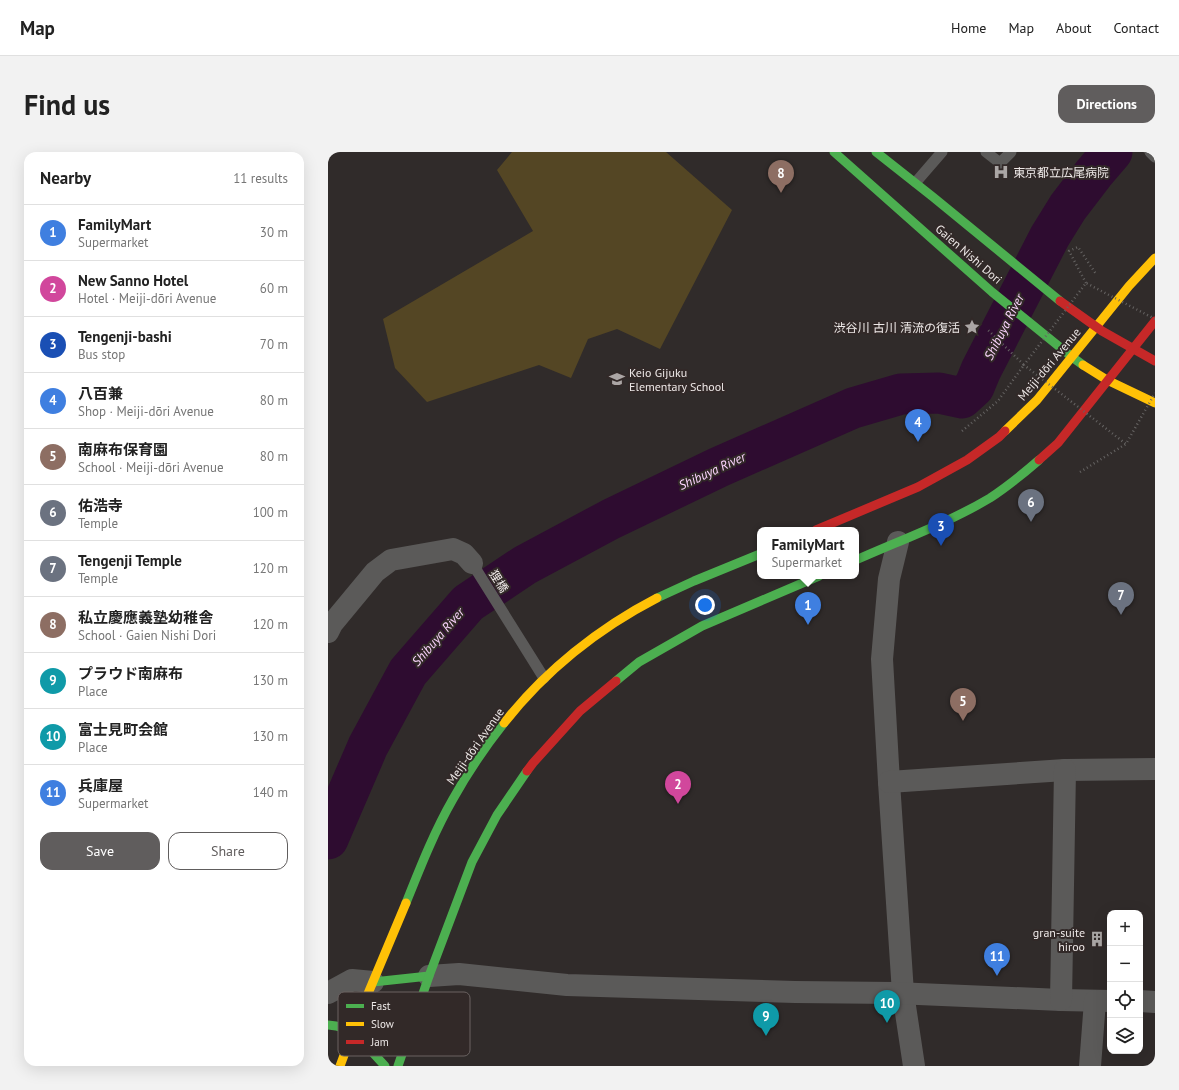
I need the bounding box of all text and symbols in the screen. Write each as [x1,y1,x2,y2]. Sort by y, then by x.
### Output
text: Map [20,16,55,40]
text: Home [951,19,986,37]
text: Map [1008,19,1034,37]
text: About [1056,19,1092,37]
text: Contact [1114,19,1159,37]
button: Directions [1058,85,1155,123]
text: Find us [24,86,110,123]
pin: 8 [768,160,794,193]
hospital icon: 東京都立広尾病院 [992,163,1010,181]
place label: 東京都立広尾病院 [1013,165,1109,180]
text: Nearby [40,167,91,189]
text: 11 results [233,170,288,187]
text: FamilyMart [78,215,151,234]
street label: Gaien Nishi Dori [933,221,1005,287]
text: 1 [49,224,57,241]
text: 30 m [260,224,288,241]
text: Supermarket [78,234,148,251]
text: New Sanno Hotel [78,271,188,290]
text: 2 [49,280,57,297]
text: 60 m [260,280,288,297]
text: Hotel · Meiji-dōri Avenue [78,290,216,307]
water label: Shibuya River [980,290,1028,363]
place icon: 渋谷川 古川 清流の復活 [963,318,981,336]
place label: 渋谷川 古川 清流の復活 [834,320,960,335]
street label: Meiji-dōri Avenue [1014,325,1084,403]
text: Tengenji-bashi [78,327,172,346]
text: 3 [49,336,57,353]
text: 70 m [260,336,288,353]
text: Bus stop [78,346,125,363]
place label: Keio Gijuku Elementary School [629,365,725,394]
school or university icon: Keio Gijuku Elementary School [608,370,626,388]
text: 八百兼 [78,384,123,403]
text: 4 [49,392,57,409]
text: 80 m [260,392,288,409]
text: Shop · Meiji-dōri Avenue [78,403,214,420]
pin: 4 [905,409,931,442]
text: 南麻布保育園 [78,440,168,459]
text: 5 [49,448,57,465]
text: 80 m [260,448,288,465]
water label: Shibuya River [676,448,749,494]
text: School · Meiji-dōri Avenue [78,459,224,476]
pin: 6 [1018,489,1044,522]
text: 佑浩寺 [78,496,123,515]
text: 6 [49,504,57,521]
text: 100 m [253,504,288,521]
pin: 3 [928,513,954,546]
text: Temple [78,515,118,532]
popup [757,527,859,579]
text: FamilyMart [771,535,845,554]
text: Tengenji Temple [78,551,182,570]
text: Supermarket [771,554,842,571]
text: 7 [49,560,57,577]
text: 120 m [253,560,288,577]
street label: 狸橋 [486,567,512,595]
text: Temple [78,570,118,587]
pin: 7 [1108,582,1134,615]
pin: 1 [795,592,821,625]
your location [695,595,715,615]
water label: Shibuya River [408,604,468,670]
text: 私立慶應義塾幼稚舎 [78,608,213,627]
text: 8 [49,616,57,633]
text: 120 m [253,616,288,633]
text: School · Gaien Nishi Dori [78,627,216,644]
text: プラウド南麻布 [78,664,183,683]
text: 9 [49,672,57,689]
text: 130 m [253,672,288,689]
text: Place [78,683,108,700]
pin: 5 [950,688,976,721]
street label: Meiji-dōri Avenue [443,705,507,787]
text: 富士見町会館 [78,720,168,739]
text: 10 [46,728,60,745]
text: 130 m [253,728,288,745]
text: Place [78,739,108,756]
pin: 2 [665,771,691,804]
text: 兵庫屋 [78,776,123,795]
text: 11 [46,784,60,801]
text: 140 m [253,784,288,801]
text: Supermarket [78,795,148,812]
button: Save [40,832,160,870]
button: Share [168,832,288,870]
map controls [1107,910,1143,1054]
button: + [1107,910,1143,946]
place label: gran-suite hiroo [1033,925,1085,954]
building icon: gran-suite hiroo [1088,930,1106,948]
pin: 11 [984,943,1010,976]
button: − [1107,946,1143,982]
button: locate [1107,982,1143,1018]
pin: 10 [874,990,900,1023]
legend [338,992,470,1056]
text: Fast [371,999,391,1013]
pin: 9 [753,1003,779,1036]
text: Slow [371,1017,394,1031]
button: layers [1107,1018,1143,1054]
text: Jam [370,1035,389,1049]

